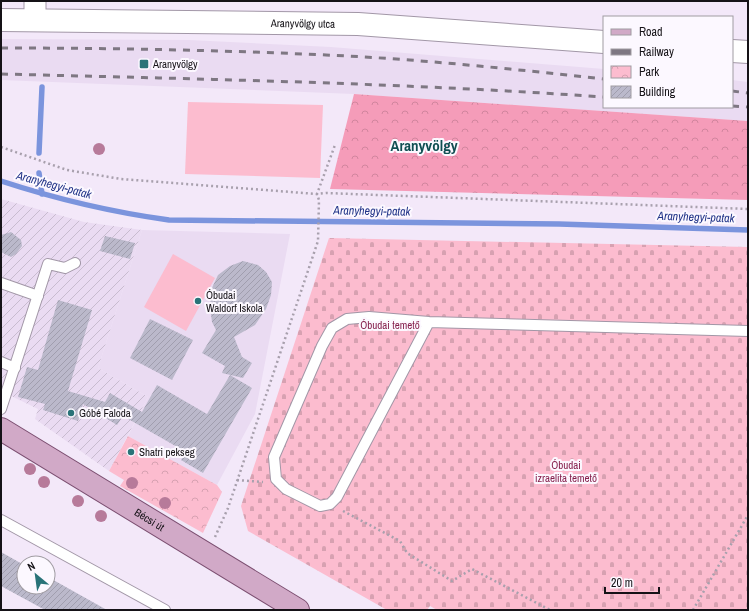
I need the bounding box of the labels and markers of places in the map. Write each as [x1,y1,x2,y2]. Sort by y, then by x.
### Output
place label: Aranyvölgy [152,57,198,71]
marker: Aranyvölgy [138,58,150,70]
place label: Óbudai Waldorf Iskola [206,288,263,315]
marker: Óbudai Waldorf Iskola [193,296,203,306]
place label: Góbé Faloda [79,406,131,420]
marker: Góbé Faloda [66,408,76,418]
place label: Shatri pekseg [139,445,195,459]
marker: Shatri pekseg [126,447,136,457]

